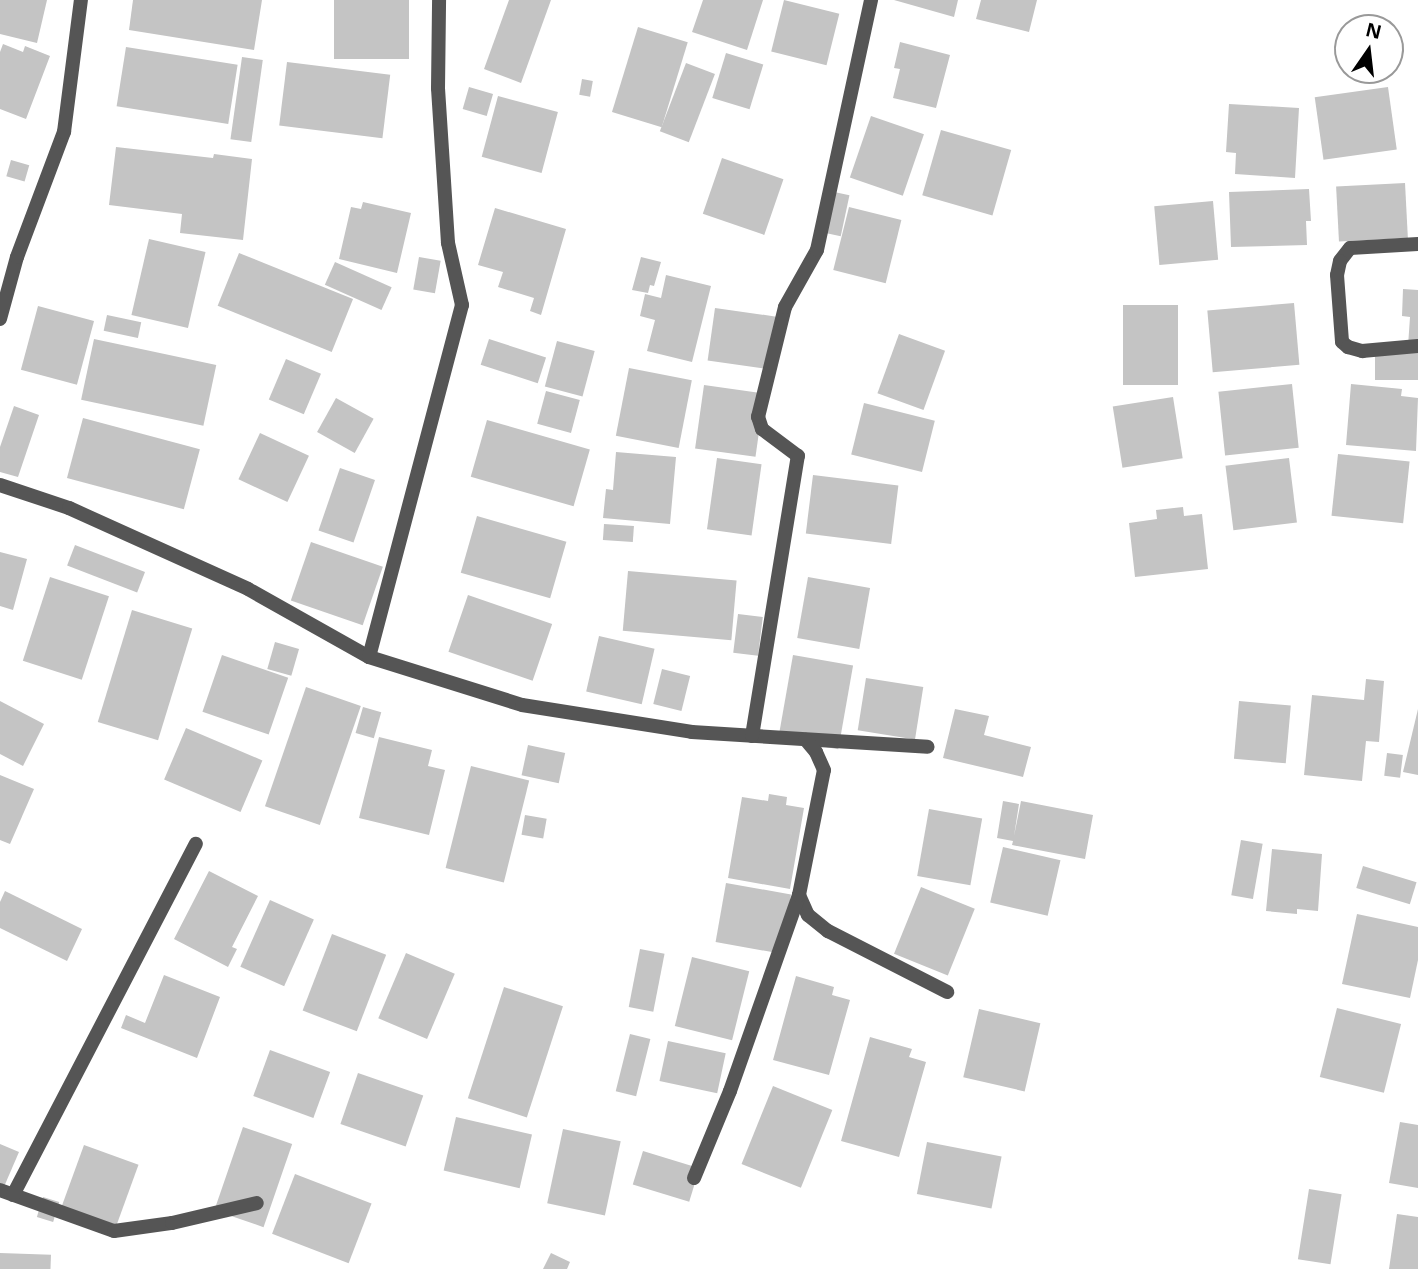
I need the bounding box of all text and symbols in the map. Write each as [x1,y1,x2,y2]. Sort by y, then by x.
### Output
north arrow [1334,14,1404,84]
text: N [1363,16,1384,45]

